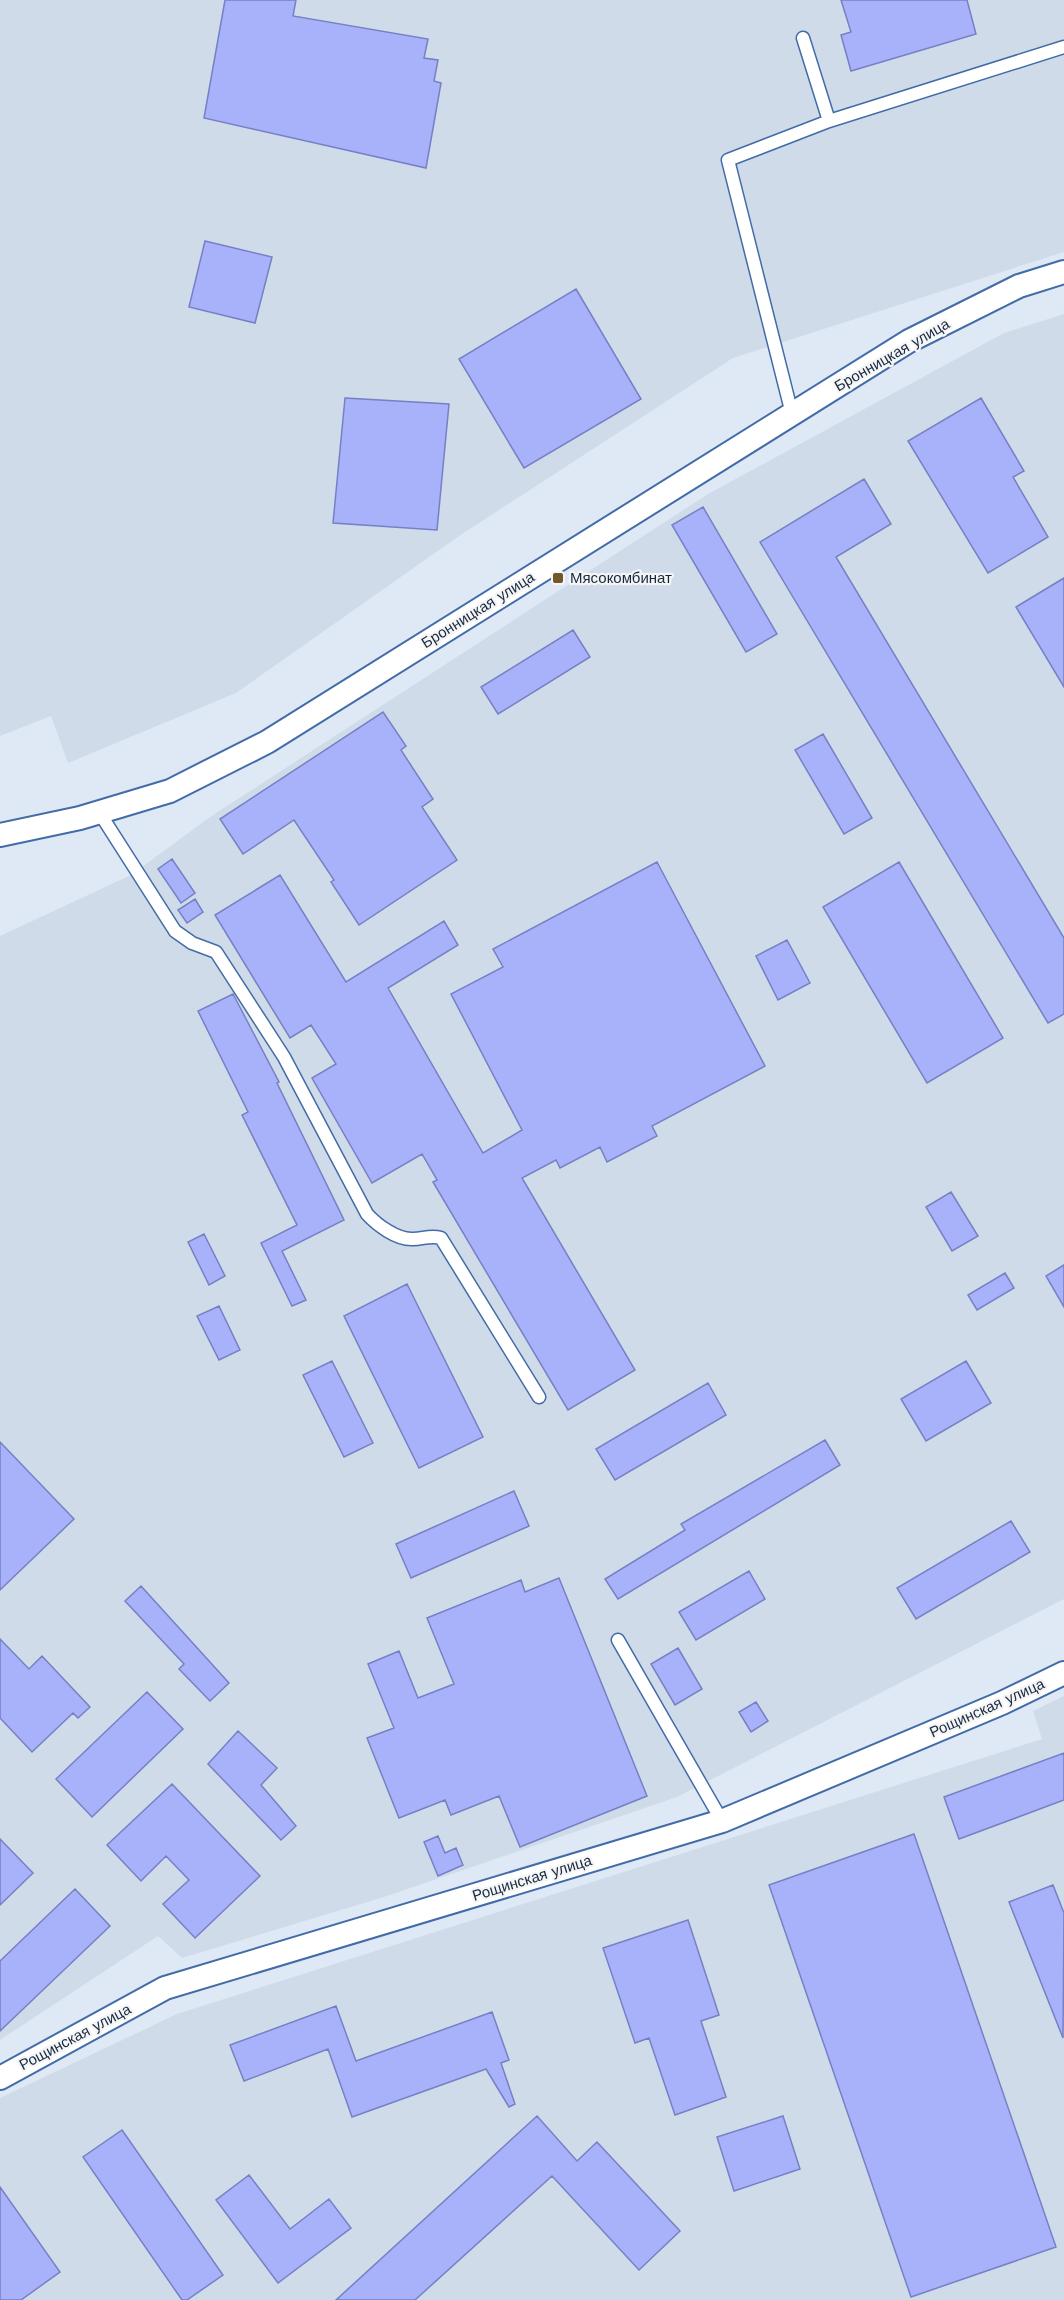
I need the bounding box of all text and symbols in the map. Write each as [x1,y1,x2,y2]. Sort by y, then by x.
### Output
street label: Бронницкая улица [831,314,953,395]
street label: Бронницкая улица [418,568,538,652]
place label: Мясокомбинат [570,569,672,587]
marker: Мясокомбинат [551,571,565,585]
street label: Рощинская улица [927,1674,1048,1741]
street label: Рощинская улица [470,1851,594,1905]
street label: Рощинская улица [16,2000,135,2074]

